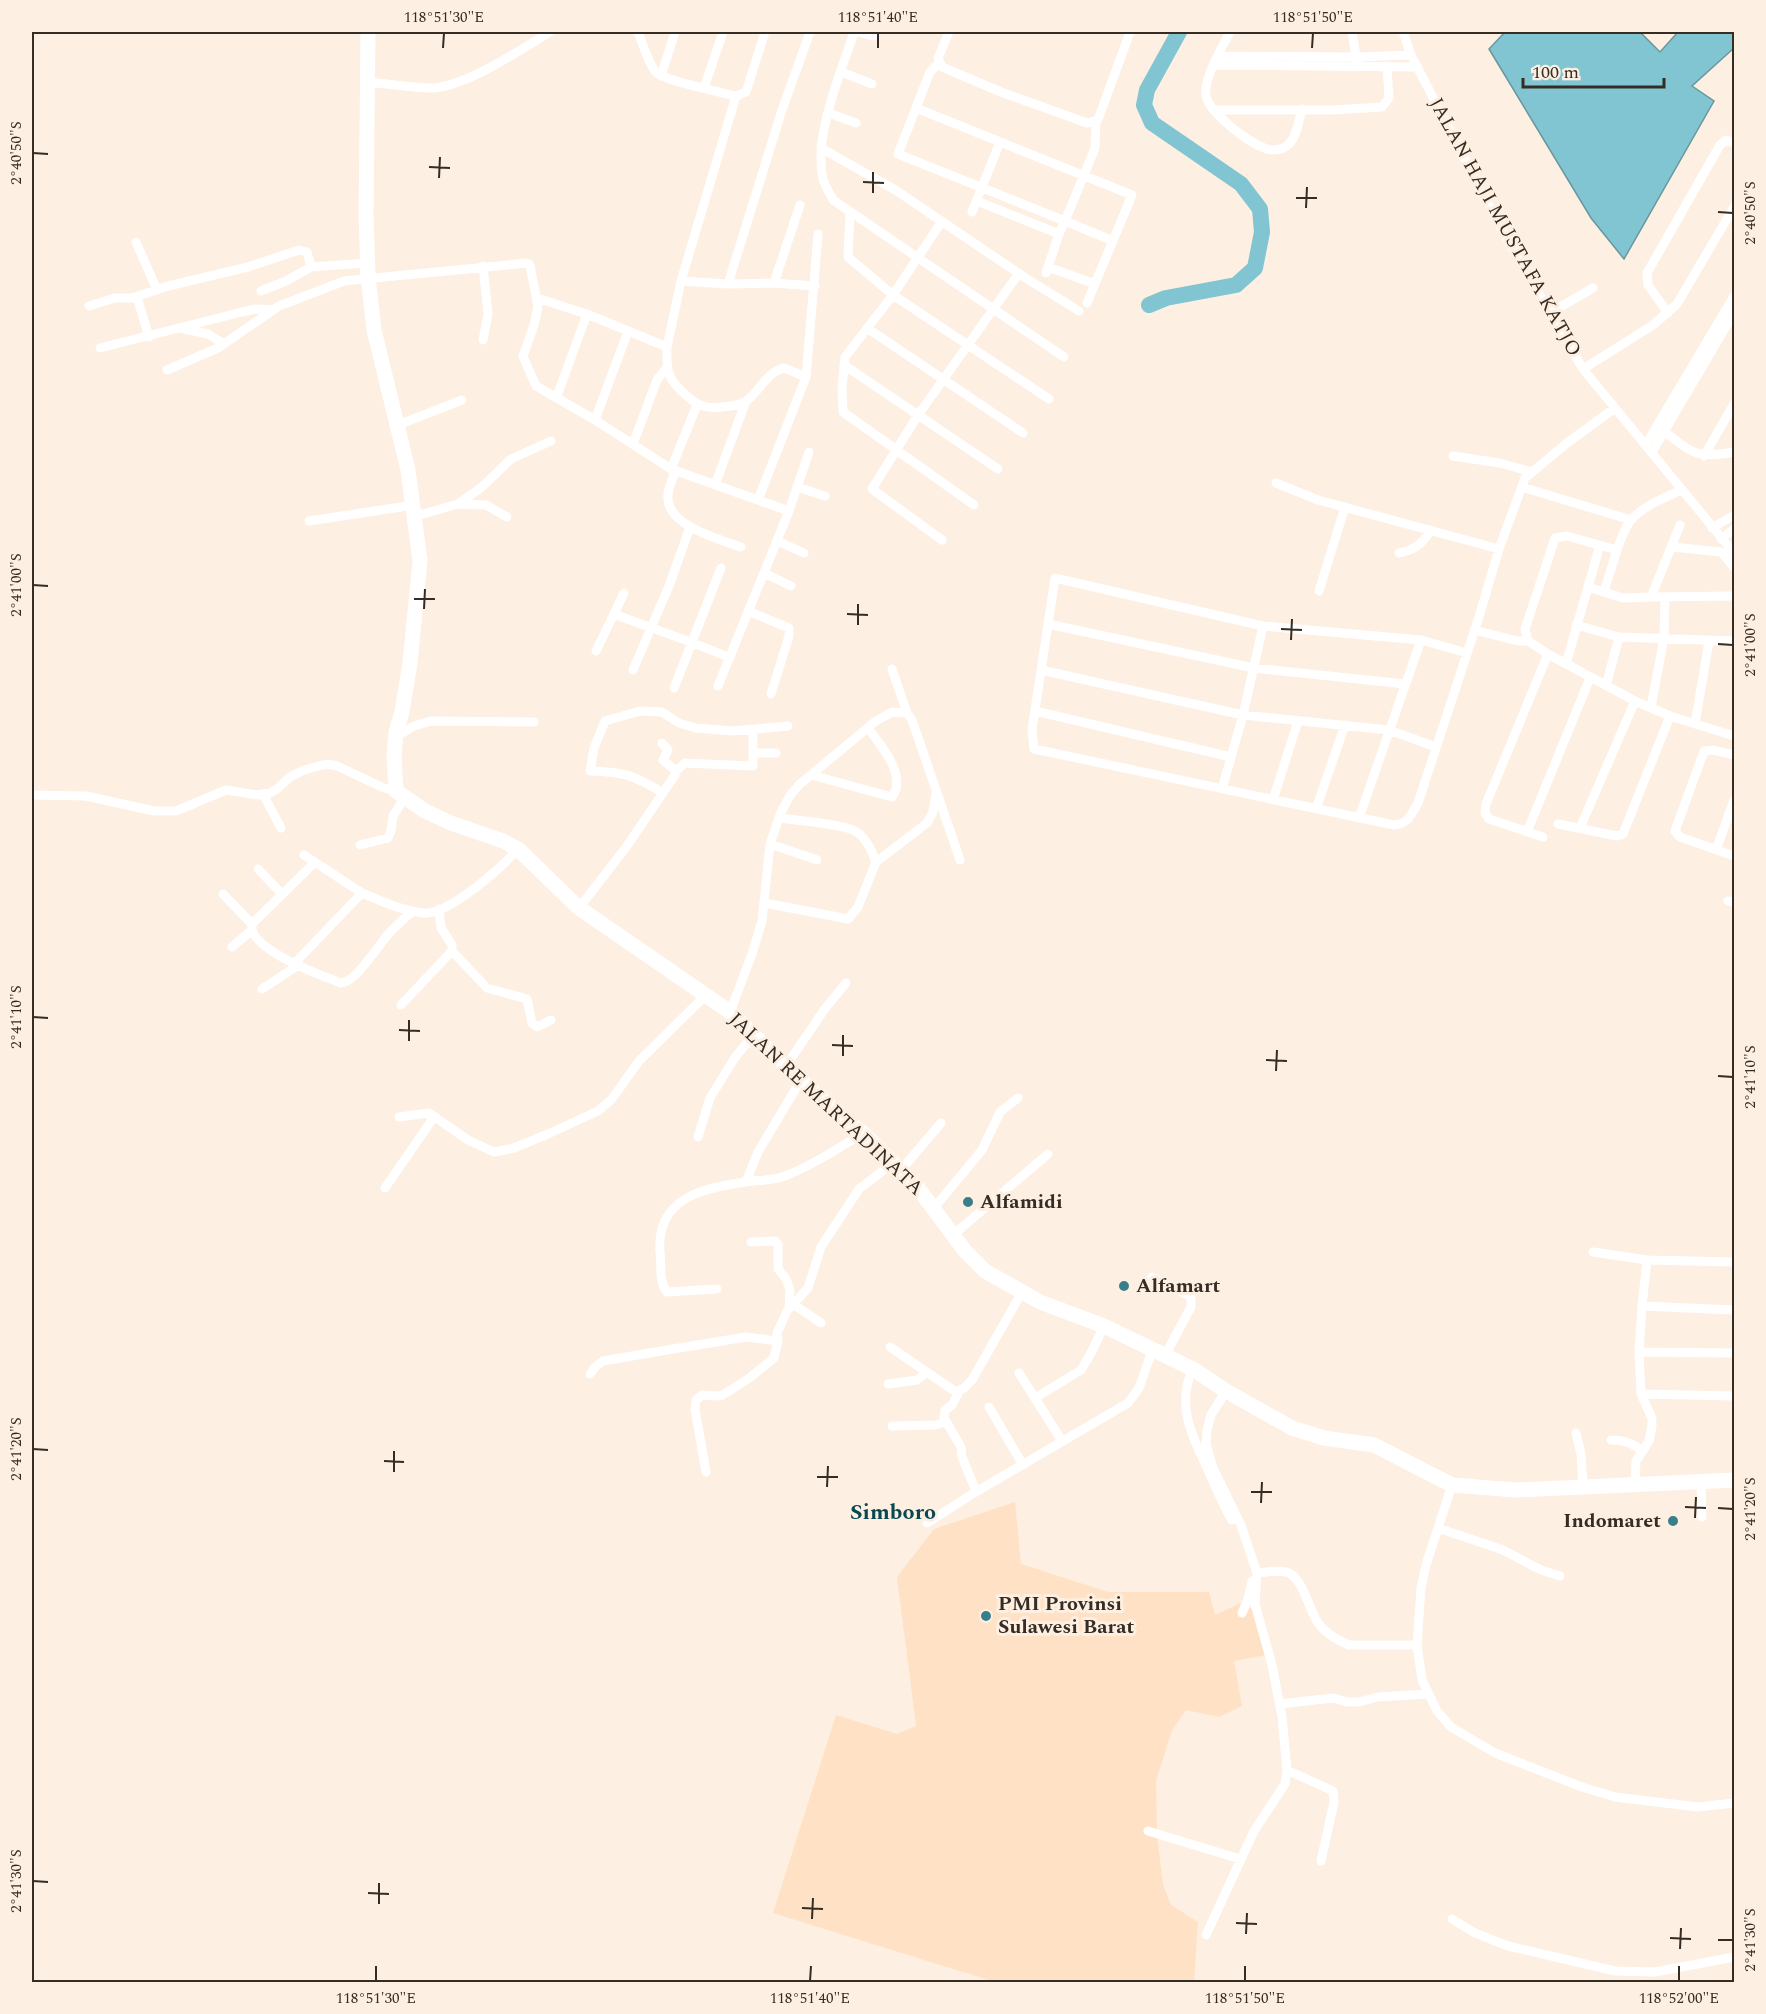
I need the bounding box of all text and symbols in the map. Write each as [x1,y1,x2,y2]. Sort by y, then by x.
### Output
text: 118°51'30"E [404,6,484,29]
text: 118°51'40"E [838,6,918,29]
text: 118°51'50"E [1273,6,1353,29]
scale bar [1523,51,1664,89]
text: 100 m [1532,59,1579,86]
street label: JALAN HAJI MUSTAFA KATJO [1421,92,1589,362]
text: 2°40'50"S [5,121,28,185]
text: 2°40'50"S [1739,181,1762,245]
text: 2°41'00"S [5,553,28,617]
text: 2°41'00"S [1739,613,1762,677]
text: 2°41'10"S [5,985,28,1049]
street label: JALAN RE MARTADINATA [722,1005,930,1203]
text: 2°41'10"S [1739,1045,1762,1109]
place label: Alfamidi [980,1187,1063,1217]
marker: Alfamidi [961,1195,975,1209]
place label: Alfamart [1136,1271,1220,1301]
marker: Alfamart [1117,1279,1131,1293]
text: 2°41'20"S [5,1417,28,1481]
text: 2°41'20"S [1739,1477,1762,1541]
district label: Simboro [850,1496,936,1529]
place label: Indomaret [1563,1506,1661,1536]
marker: Indomaret [1666,1514,1680,1528]
place label: PMI Provinsi Sulawesi Barat [998,1589,1134,1642]
marker: PMI Provinsi Sulawesi Barat [979,1609,993,1623]
text: 2°41'30"S [5,1849,28,1913]
text: 2°41'30"S [1739,1908,1762,1972]
text: 118°51'30"E [336,1987,416,2010]
text: 118°51'40"E [770,1987,850,2010]
text: 118°51'50"E [1205,1987,1285,2010]
text: 118°52'00"E [1639,1987,1719,2010]

